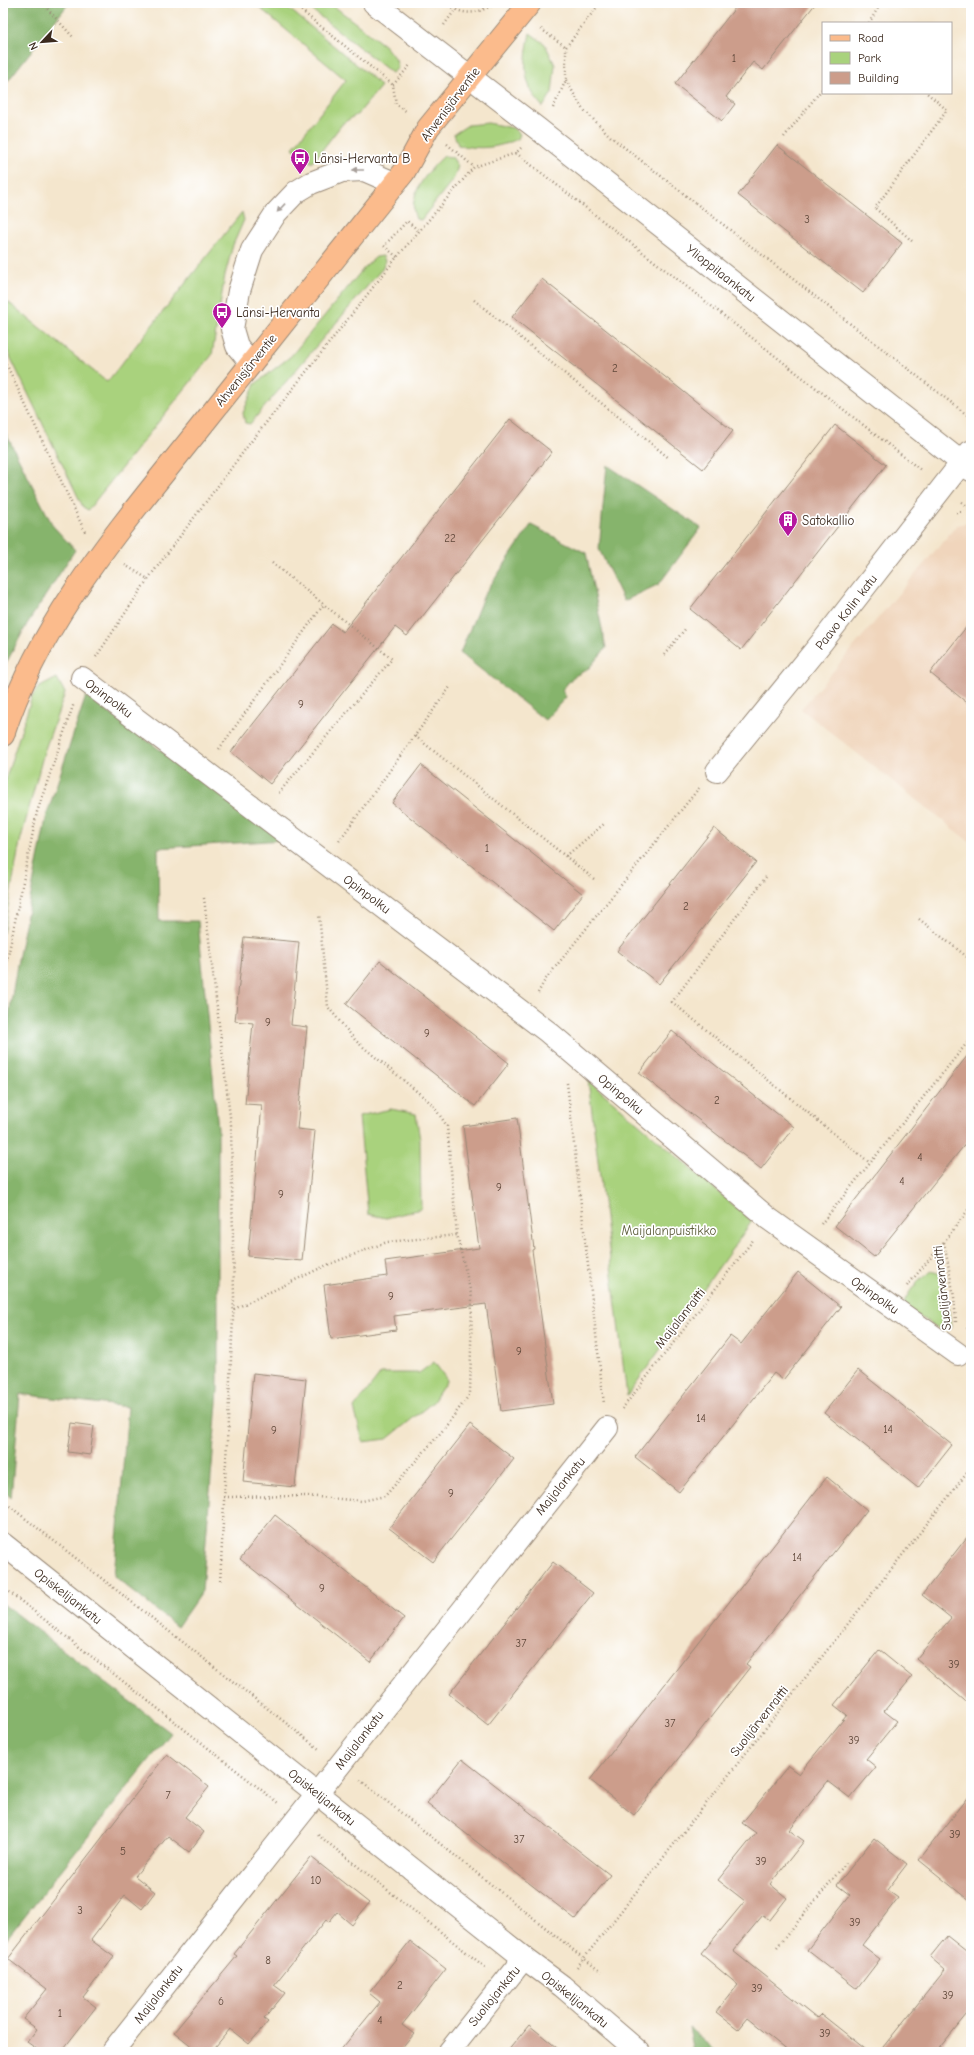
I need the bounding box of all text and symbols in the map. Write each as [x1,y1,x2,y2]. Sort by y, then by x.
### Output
north arrow [22,22,62,62]
legend [822,22,952,94]
text: Road [858,31,884,45]
text: N [26,40,41,52]
text: Park [858,51,881,65]
house number: 1 [732,52,736,65]
street label: Ahvenisjärventie [417,64,483,144]
text: Building [858,71,899,85]
bus stop icon: Länsi-Hervanta B [289,147,311,175]
place label: Länsi-Hervanta B [314,151,410,166]
one-way arrow [351,167,364,173]
one-way arrow [276,203,286,213]
house number: 3 [804,213,810,226]
street label: Ylioppilaankatu [683,241,759,305]
bus stop icon: Länsi-Hervanta [211,301,233,329]
place label: Länsi-Hervanta [236,305,320,320]
street label: Ahvenisjärventie [212,330,280,409]
house number: 2 [612,362,618,375]
building icon: Satokallio [777,509,799,537]
place label: Satokallio [802,513,854,528]
house number: 22 [444,532,456,545]
street label: Paavo Kolin katu [812,571,880,653]
street label: Opinpolku [83,675,135,721]
house number: 9 [298,698,304,711]
house number: 1 [485,842,489,855]
street label: Opinpolku [341,871,393,917]
house number: 2 [683,900,689,913]
house number: 9 [265,1016,271,1029]
house number: 9 [424,1027,430,1040]
street label: Opinpolku [595,1071,647,1117]
house number: 2 [714,1094,720,1107]
house number: 4 [917,1151,923,1164]
house number: 4 [899,1175,905,1188]
house number: 9 [496,1181,502,1194]
house number: 9 [278,1188,284,1201]
park label: Maijalanpuistikko [622,1223,717,1238]
street label: Suolijärvenraitti [930,1245,954,1331]
street label: Opinpolku [848,1273,902,1317]
street label: Maijalanraitti [652,1285,708,1351]
house number: 9 [388,1290,394,1303]
house number: 9 [516,1345,522,1358]
house number: 14 [696,1412,706,1425]
house number: 14 [883,1423,893,1436]
house number: 9 [271,1424,277,1437]
street label: Maijalankatu [532,1454,588,1518]
house number: 9 [448,1487,454,1500]
house number: 14 [792,1551,802,1564]
street label: Opiskelijankatu [31,1565,105,1627]
house number: 9 [319,1582,325,1595]
house number: 37 [516,1637,526,1650]
house number: 39 [948,1658,960,1671]
street label: Suolijärvenraitti [727,1683,791,1759]
street label: Maijalankatu [331,1708,387,1772]
house number: 37 [665,1717,675,1730]
house number: 39 [848,1734,860,1747]
street label: Opiskelijankatu [285,1765,359,1829]
house number: 7 [165,1789,171,1802]
house number: 39 [949,1828,961,1841]
house number: 37 [514,1833,524,1846]
house number: 5 [120,1845,126,1858]
house number: 39 [755,1855,767,1868]
house number: 10 [310,1874,322,1887]
house number: 3 [77,1904,83,1917]
house number: 39 [849,1916,861,1929]
house number: 8 [265,1954,271,1967]
street label: Maijalankatu [130,1962,186,2026]
street label: Suoliojankatu [465,1963,523,2029]
street label: Opiskelijankatu [538,1967,612,2031]
house number: 2 [397,1979,403,1992]
house number: 39 [751,1982,763,1995]
house number: 39 [942,1989,954,2002]
house number: 6 [218,1995,224,2008]
house number: 1 [58,2007,62,2020]
house number: 4 [377,2014,383,2027]
house number: 39 [819,2027,831,2040]

